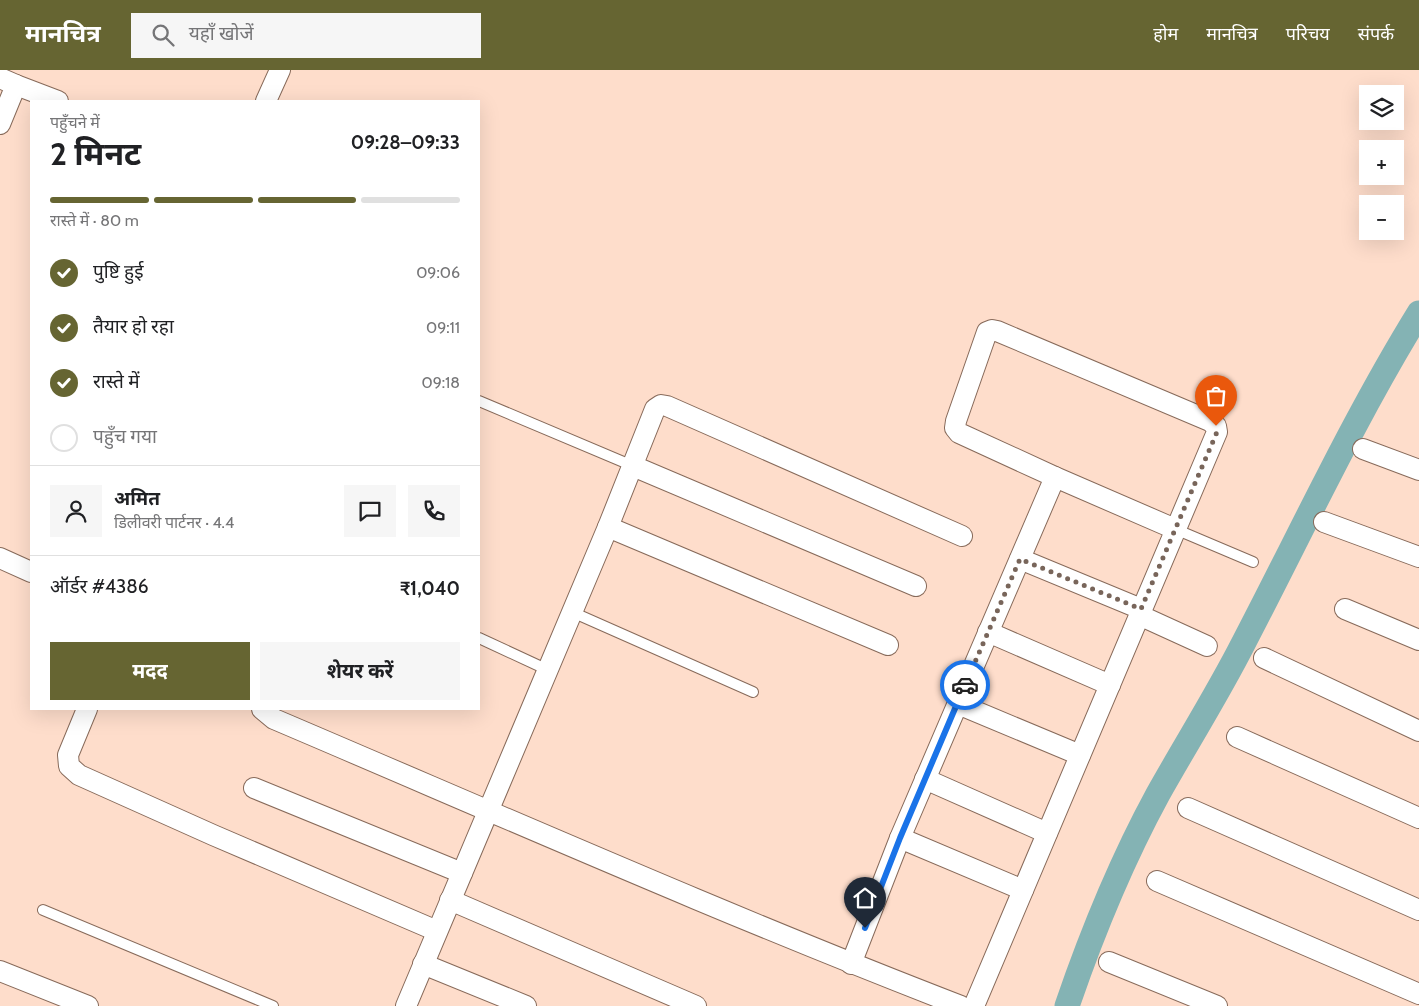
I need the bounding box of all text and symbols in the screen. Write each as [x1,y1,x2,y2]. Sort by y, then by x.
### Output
search box [131,13,481,58]
text: मानचित्र [25,19,101,48]
icon: search [149,21,177,49]
text: यहाँ खोजें [189,22,254,45]
text: होम [1153,23,1178,45]
text: मानचित्र [1206,23,1258,45]
text: परिचय [1286,23,1330,45]
text: संपर्क [1358,23,1394,45]
map controls [1359,85,1404,240]
button: layers [1359,85,1404,130]
text: पहुँचने में [50,113,100,132]
text: 09:28–09:33 [351,131,460,154]
text: 2 मिनट [50,134,141,173]
button: + [1359,140,1404,185]
button: − [1359,195,1404,240]
text: रास्ते में · 80 m [50,211,139,230]
icon: check [50,259,78,287]
text: पुष्टि हुई [93,260,144,283]
text: 09:06 [416,263,460,282]
icon: check [50,314,78,342]
text: तैयार हो रहा [93,315,174,338]
text: 09:11 [426,318,460,337]
icon: check [50,369,78,397]
text: रास्ते में [93,370,140,393]
text: 09:18 [422,373,460,392]
pin [1195,375,1237,426]
icon: bag [1202,382,1230,410]
text: पहुँच गया [93,425,157,448]
button: person [50,485,102,537]
button: chat [344,485,396,537]
button: phone [408,485,460,537]
text: अमित [114,487,160,510]
text: डिलीवरी पार्टनर · 4.4 [114,513,234,532]
text: ऑर्डर #4386 [50,575,149,598]
text: ₹1,040 [400,577,460,600]
button: मदद [50,642,250,700]
button: शेयर करें [260,642,460,700]
courier [940,660,990,710]
icon: car [951,671,979,699]
pin [844,877,886,928]
icon: home [851,884,879,912]

